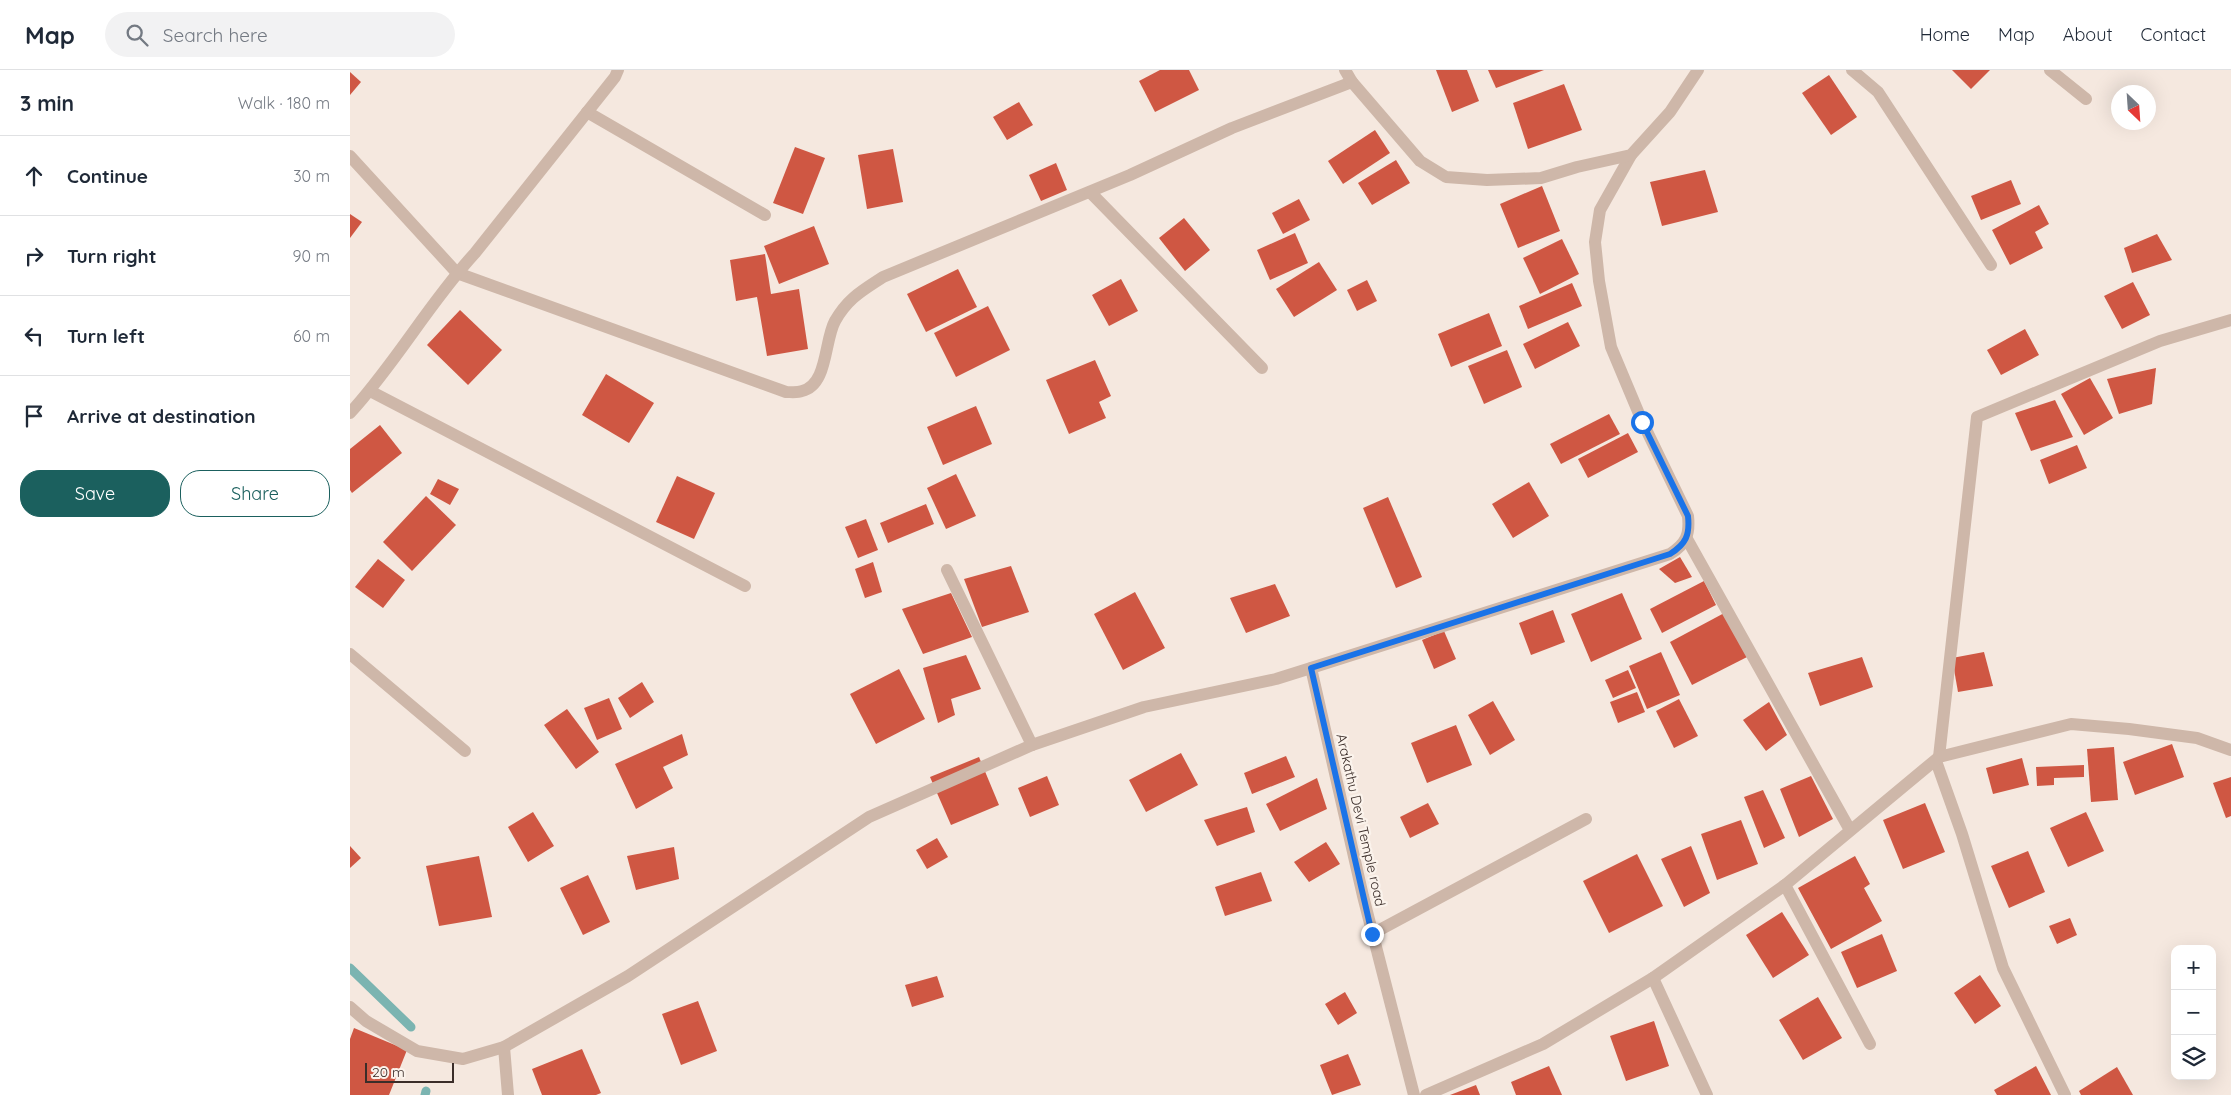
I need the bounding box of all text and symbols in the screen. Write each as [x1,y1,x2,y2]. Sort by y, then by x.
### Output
search box [105,12,455,57]
text: Map [25,20,75,50]
icon: search [123,21,151,49]
text: Search here [163,23,268,47]
text: Home [1920,23,1970,46]
text: Map [1998,23,2035,46]
text: About [2063,23,2113,46]
text: Contact [2141,23,2206,46]
north arrow [2111,85,2156,130]
text: 3 min [20,90,74,116]
text: Walk · 180 m [238,93,330,113]
icon: ahead [20,162,48,190]
text: Continue [67,164,148,188]
text: 30 m [293,166,330,186]
icon: right [20,242,48,270]
text: Turn right [67,244,156,268]
text: 90 m [293,246,330,266]
icon: left [20,322,48,350]
text: Turn left [67,324,145,348]
text: 60 m [293,326,330,346]
icon: arrive [20,402,48,430]
text: Arrive at destination [67,404,256,428]
route start [1631,411,1654,434]
button: Save [20,470,170,517]
button: Share [180,470,330,517]
street label: Arakathu Devi Temple road [1332,732,1390,908]
route end [1361,923,1384,946]
map controls [2171,945,2216,1080]
button: + [2171,945,2216,990]
button: − [2171,990,2216,1035]
button: layers [2171,1035,2216,1080]
scale bar [365,1060,454,1083]
text: 20 m [372,1063,405,1081]

